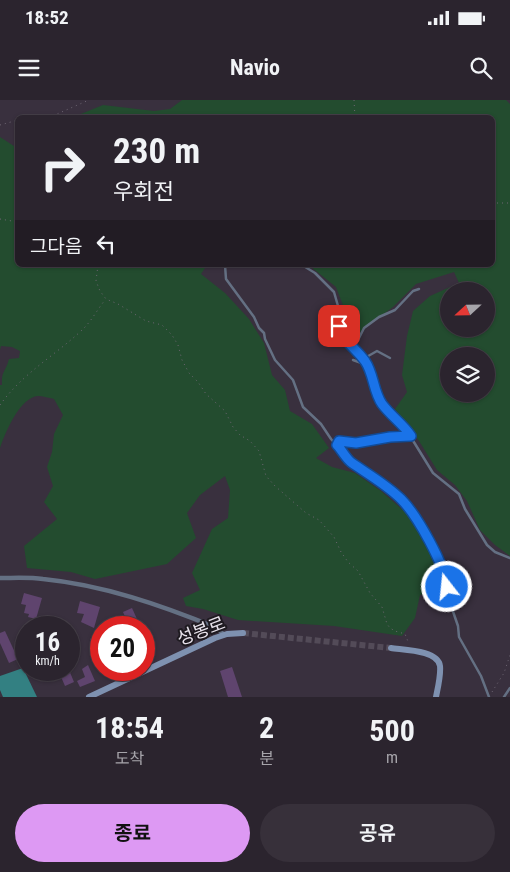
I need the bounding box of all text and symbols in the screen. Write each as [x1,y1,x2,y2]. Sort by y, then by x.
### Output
text: 18:52 [25,6,69,29]
icon: menu [15,54,43,82]
icon: search [467,54,495,82]
text: Navio [230,55,280,80]
text: 230 m [113,131,200,172]
icon: right [30,135,95,200]
text: 우회전 [113,179,174,204]
icon: left [92,230,120,258]
text: 그다음 [30,235,82,258]
north arrow [440,282,495,338]
map controls [440,282,495,402]
pin [318,305,360,347]
icon: arrive [325,312,353,340]
button: layers [440,347,495,402]
position arrow [420,560,472,612]
street label: 성봉로 [174,612,228,649]
speed limit sign: 20 [90,616,155,681]
text: 16 [35,628,60,657]
text: km/h [35,654,60,668]
text: 18:54 [95,710,164,745]
text: 2 [259,710,274,745]
text: 500 [369,713,415,748]
text: m [386,748,398,767]
text: 도착 [115,749,144,768]
text: 분 [259,749,274,768]
button: 종료 [15,804,250,862]
button: 공유 [260,804,495,862]

